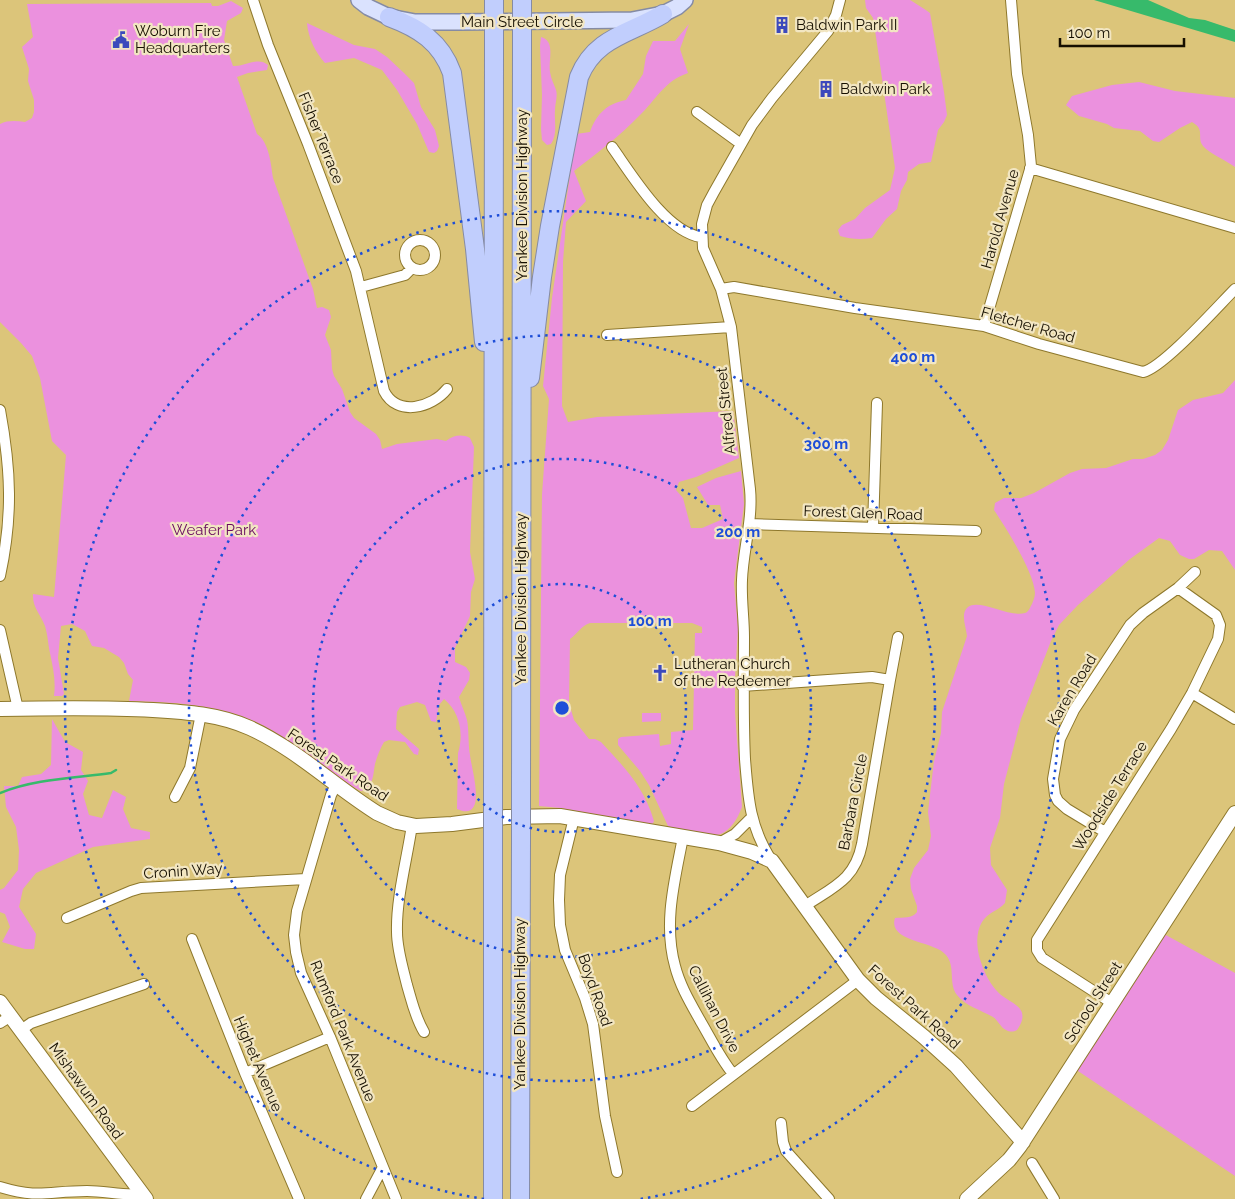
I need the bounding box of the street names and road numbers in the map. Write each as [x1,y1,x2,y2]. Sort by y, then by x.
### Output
street label: Main Street Circle [461,13,583,31]
street label: Fisher Terrace [294,90,348,187]
street label: Yankee Division Highway [513,109,531,281]
street label: Harold Avenue [977,167,1023,271]
street label: Fletcher Road [979,303,1077,347]
street label: Alfred Street [712,366,740,456]
street label: Forest Glen Road [803,502,923,524]
street label: Yankee Division Highway [512,513,530,685]
street label: Karen Road [1044,651,1100,729]
street label: Forest Park Road [284,725,392,805]
street label: Woodside Terrace [1069,738,1151,854]
street label: Barbara Circle [835,752,871,852]
street label: Cronin Way [143,859,223,883]
street label: Yankee Division Highway [511,918,529,1090]
street label: Boyd Road [574,951,616,1029]
street label: Rumford Park Avenue [306,958,380,1104]
street label: School Street [1060,958,1126,1046]
street label: Forest Park Road [864,961,964,1053]
street label: Callihan Drive [684,963,744,1056]
street label: Highet Avenue [230,1013,286,1115]
street label: Mishawum Road [45,1039,127,1143]

